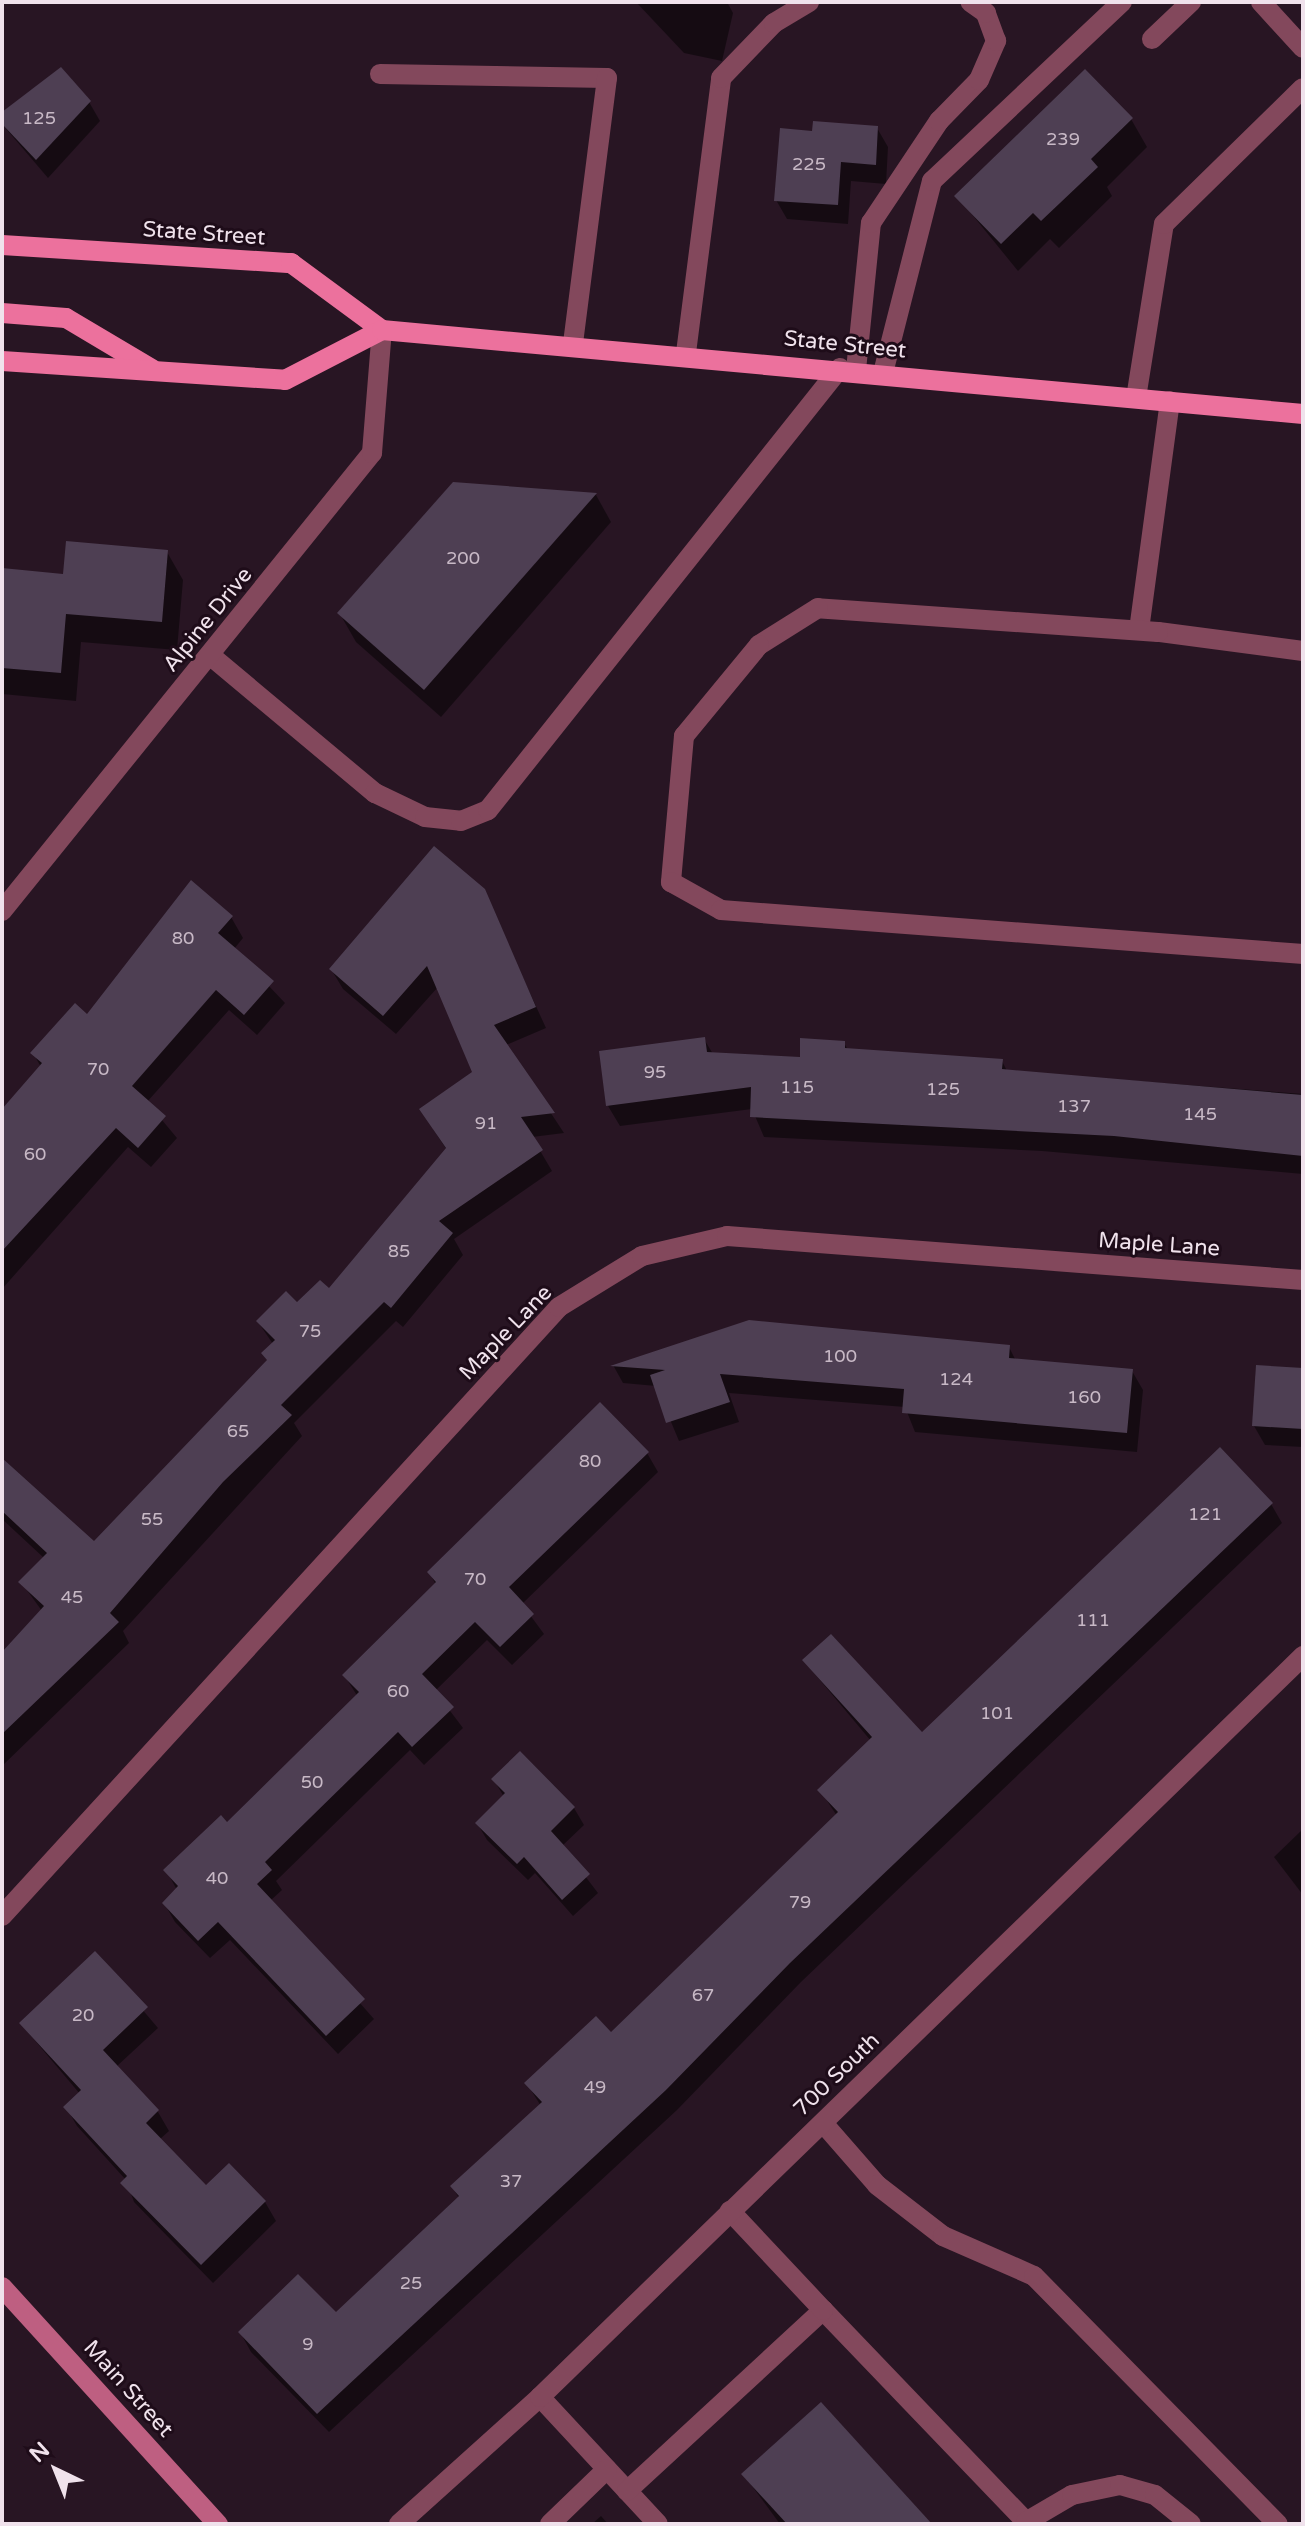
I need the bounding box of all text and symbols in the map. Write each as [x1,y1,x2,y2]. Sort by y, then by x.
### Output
house number: 125 [22,107,56,129]
house number: 239 [1046,128,1080,150]
house number: 225 [792,153,826,175]
street label: State Street [142,217,266,251]
street label: State Street [783,325,907,365]
house number: 200 [446,547,480,569]
street label: Alpine Drive [158,562,258,678]
house number: 80 [172,927,194,949]
house number: 70 [87,1058,109,1080]
house number: 95 [644,1061,666,1083]
house number: 115 [780,1076,814,1098]
house number: 125 [926,1078,960,1100]
house number: 137 [1057,1095,1091,1117]
house number: 145 [1183,1103,1217,1125]
house number: 91 [475,1112,497,1134]
house number: 60 [24,1143,46,1165]
street label: Maple Lane [1097,1228,1221,1262]
house number: 85 [388,1240,410,1262]
street label: Maple Lane [454,1280,558,1386]
house number: 75 [299,1320,321,1342]
house number: 100 [823,1345,857,1367]
house number: 124 [939,1368,973,1390]
house number: 160 [1067,1386,1101,1408]
house number: 65 [227,1420,249,1442]
house number: 80 [579,1450,601,1472]
house number: 121 [1188,1503,1222,1525]
house number: 55 [141,1508,163,1530]
house number: 70 [464,1568,486,1590]
house number: 45 [61,1586,83,1608]
house number: 111 [1076,1609,1110,1631]
house number: 60 [387,1680,409,1702]
house number: 101 [980,1702,1014,1724]
house number: 50 [301,1771,323,1793]
house number: 40 [206,1867,228,1889]
house number: 79 [789,1891,811,1913]
house number: 67 [692,1984,714,2006]
house number: 20 [72,2004,94,2026]
street label: 700 South [789,2028,885,2122]
house number: 49 [584,2076,606,2098]
house number: 37 [500,2170,522,2192]
house number: 25 [400,2272,422,2294]
house number: 9 [302,2333,314,2355]
street label: Main Street [78,2335,178,2443]
north arrow [16,2430,96,2510]
text: N [24,2437,55,2468]

